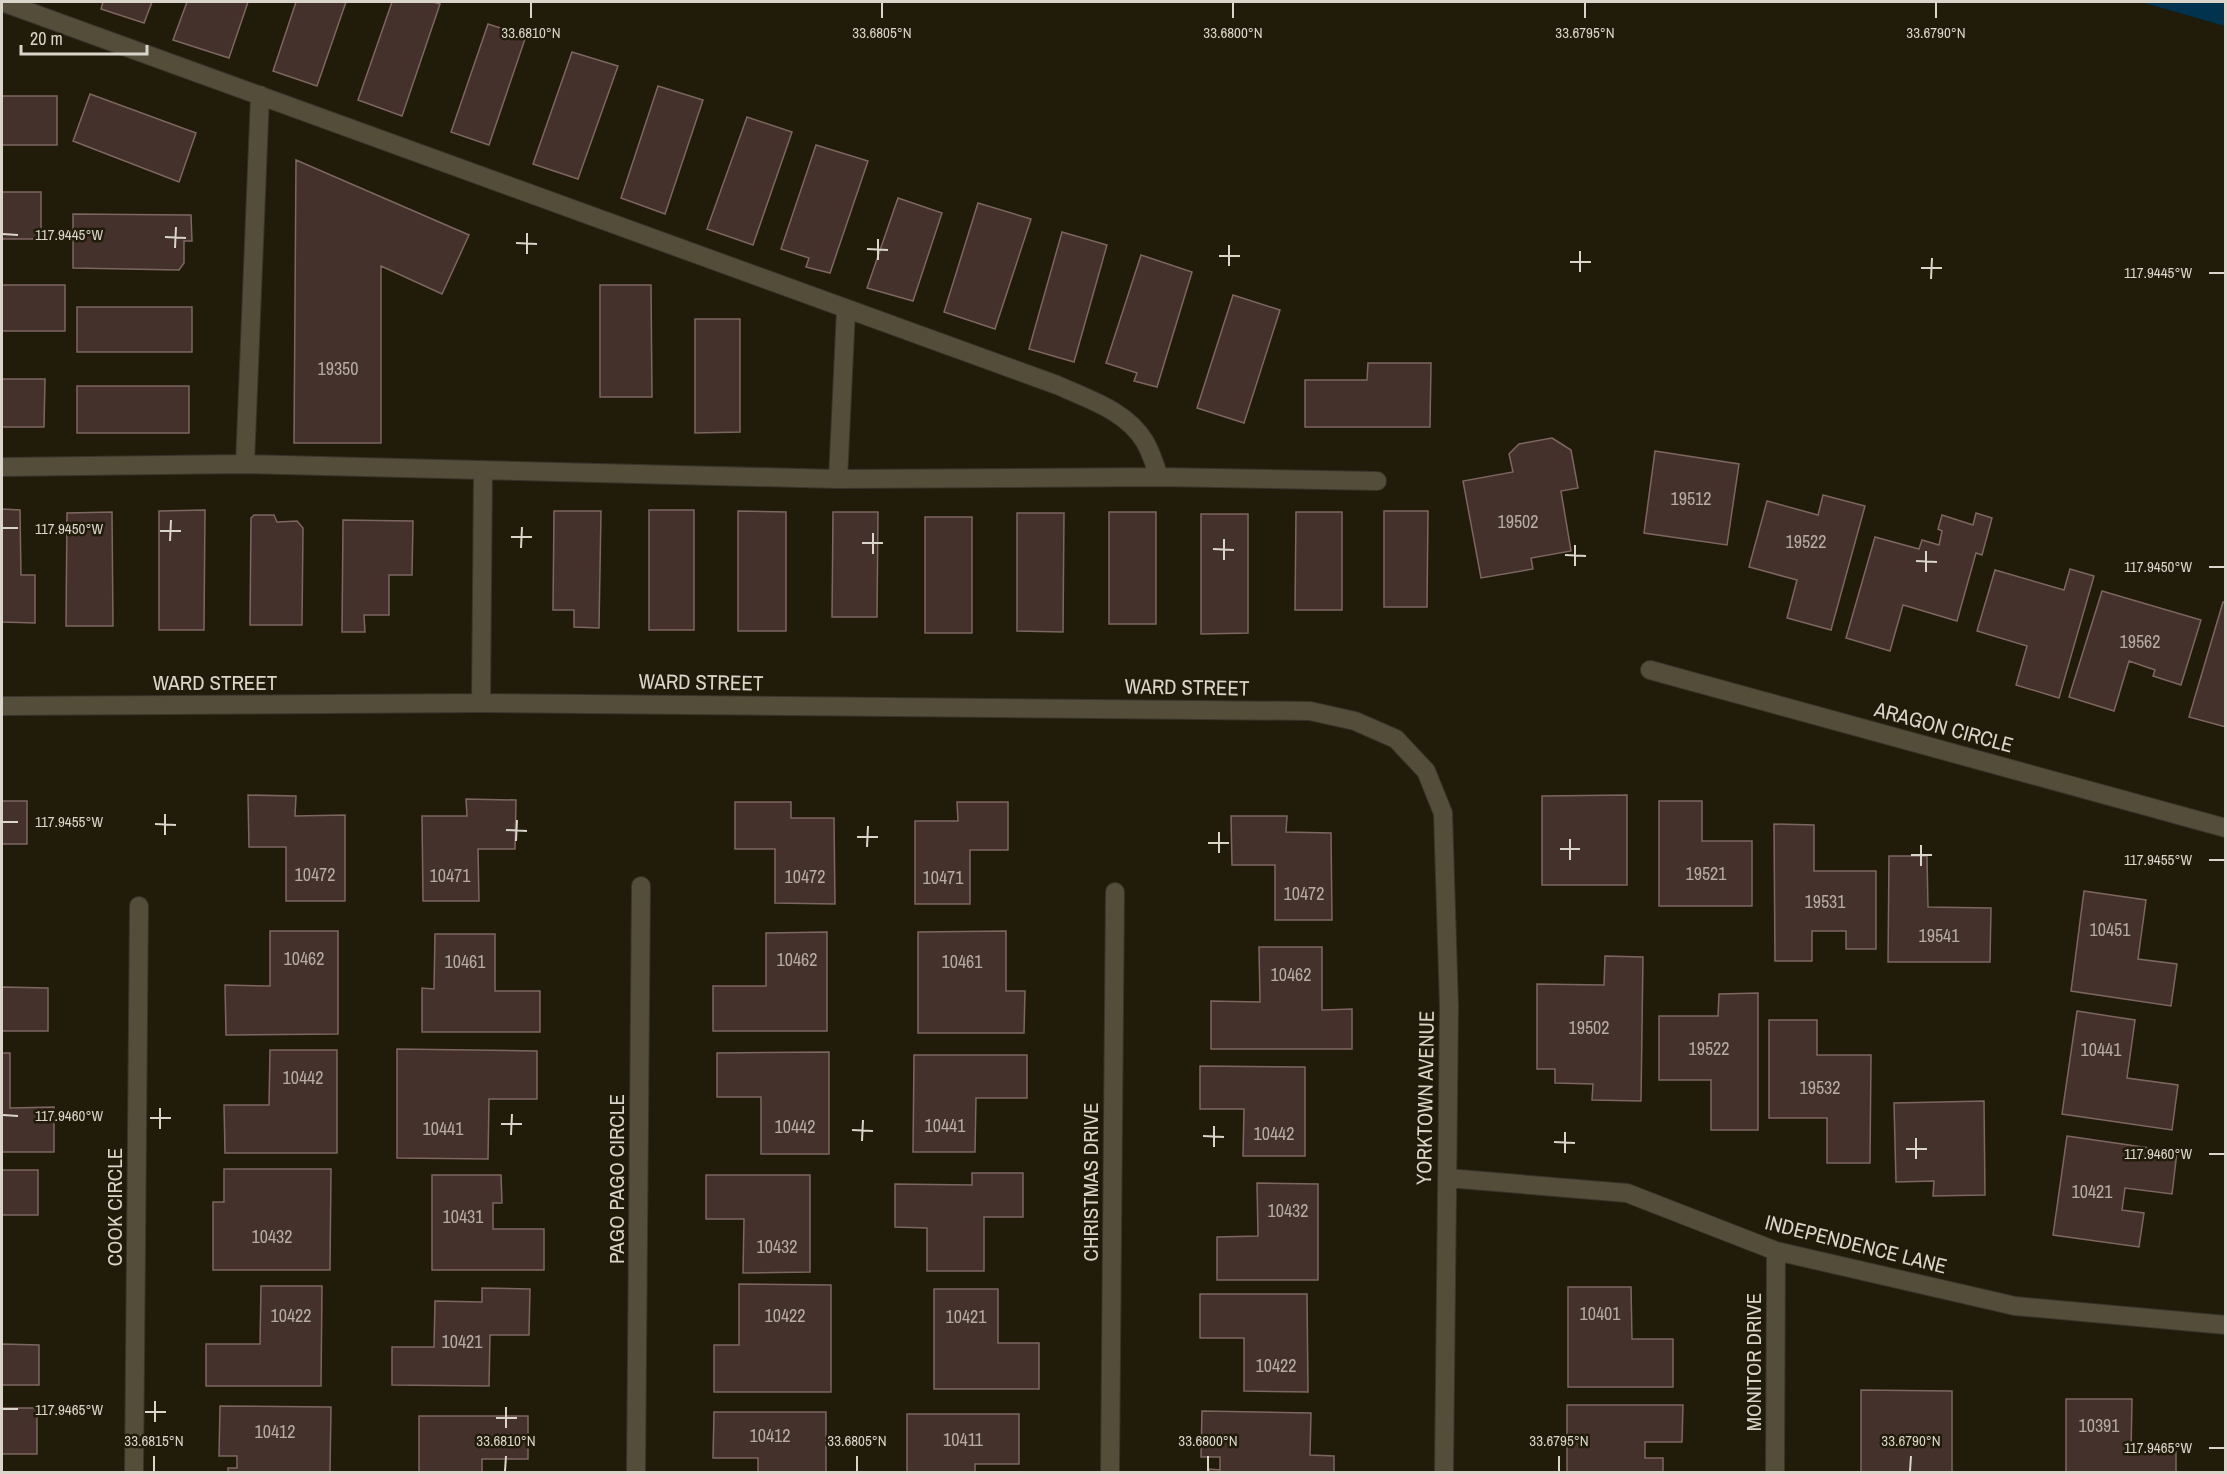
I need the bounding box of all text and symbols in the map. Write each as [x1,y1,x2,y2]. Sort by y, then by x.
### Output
scale bar [21,18,147,56]
text: 33.6810°N [501,22,561,43]
text: 33.6805°N [852,22,912,43]
text: 33.6800°N [1203,22,1263,43]
text: 33.6795°N [1555,22,1615,43]
text: 33.6790°N [1906,22,1966,43]
text: 20 m [30,26,63,51]
text: 117.9445°W [35,224,103,245]
text: 117.9445°W [2124,262,2192,283]
house number: 19350 [317,356,359,381]
house number: 19512 [1670,486,1712,511]
house number: 19502 [1497,509,1539,534]
text: 117.9450°W [35,518,103,539]
house number: 19522 [1785,529,1827,554]
text: 117.9450°W [2124,556,2192,577]
house number: 19562 [2119,629,2161,654]
street label: WARD STREET [638,666,764,698]
street label: WARD STREET [153,668,278,697]
street label: WARD STREET [1124,671,1250,703]
street label: ARAGON CIRCLE [1870,694,2017,759]
text: 117.9455°W [35,811,103,832]
text: 117.9455°W [2124,849,2192,870]
house number: 19521 [1685,861,1727,886]
house number: 10472 [294,862,336,887]
house number: 10471 [429,863,471,888]
house number: 10472 [784,864,826,889]
house number: 10471 [922,865,964,890]
house number: 10472 [1283,881,1325,906]
house number: 19531 [1804,889,1846,914]
house number: 10451 [2089,917,2131,942]
house number: 19541 [1918,923,1960,948]
house number: 10462 [283,946,325,971]
house number: 10462 [776,947,818,972]
house number: 10461 [444,949,486,974]
house number: 10461 [941,949,983,974]
house number: 10462 [1270,962,1312,987]
street label: YORKTOWN AVENUE [1409,1011,1441,1185]
house number: 19502 [1568,1015,1610,1040]
house number: 19522 [1688,1036,1730,1061]
house number: 10441 [2080,1037,2122,1062]
house number: 10442 [282,1065,324,1090]
house number: 19532 [1799,1075,1841,1100]
street label: PAGO PAGO CIRCLE [602,1094,631,1264]
street label: CHRISTMAS DRIVE [1076,1103,1105,1261]
text: 117.9460°W [35,1105,103,1126]
house number: 10441 [924,1113,966,1138]
house number: 10442 [774,1114,816,1139]
house number: 10441 [422,1116,464,1141]
house number: 10442 [1253,1121,1295,1146]
text: 117.9460°W [2124,1143,2192,1164]
street label: COOK CIRCLE [100,1148,129,1266]
house number: 10421 [2071,1179,2113,1204]
house number: 10432 [1267,1198,1309,1223]
house number: 10431 [442,1204,484,1229]
street label: INDEPENDENCE LANE [1762,1207,1950,1281]
house number: 10432 [251,1224,293,1249]
house number: 10432 [756,1234,798,1259]
street label: MONITOR DRIVE [1739,1293,1768,1431]
house number: 10401 [1579,1301,1621,1326]
house number: 10422 [270,1303,312,1328]
house number: 10422 [764,1303,806,1328]
house number: 10421 [945,1304,987,1329]
house number: 10421 [441,1329,483,1354]
house number: 10422 [1255,1353,1297,1378]
text: 117.9465°W [35,1399,103,1420]
house number: 10391 [2078,1413,2120,1438]
house number: 10412 [254,1419,296,1444]
house number: 10412 [749,1423,791,1448]
house number: 10411 [943,1427,984,1452]
text: 33.6815°N [124,1430,184,1451]
text: 33.6810°N [476,1430,536,1451]
text: 33.6805°N [827,1430,887,1451]
text: 33.6800°N [1178,1430,1238,1451]
text: 33.6795°N [1529,1430,1589,1451]
text: 33.6790°N [1881,1430,1941,1451]
text: 117.9465°W [2124,1437,2192,1458]

